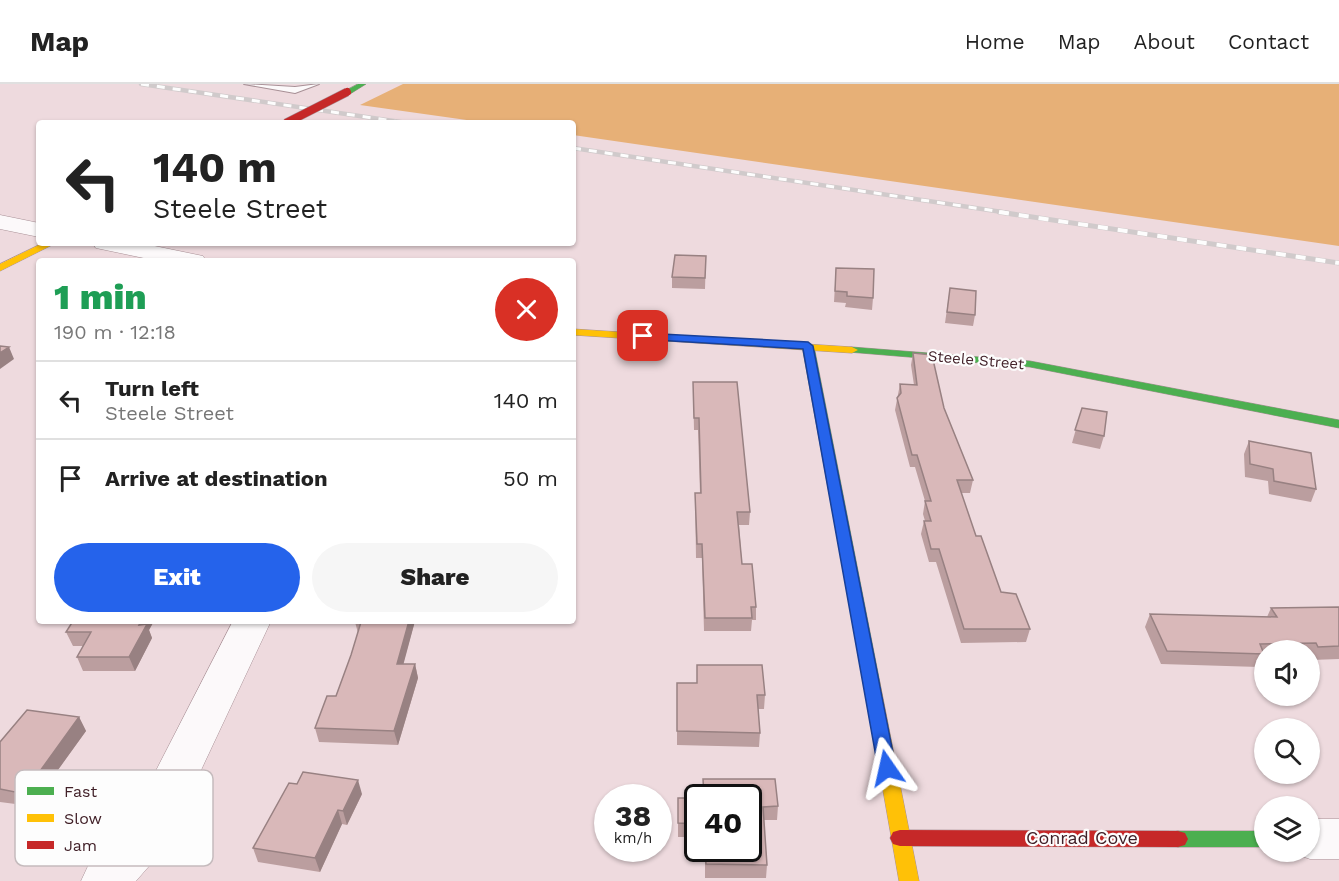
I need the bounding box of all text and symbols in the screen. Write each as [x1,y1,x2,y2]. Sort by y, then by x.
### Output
text: Map [30,25,89,58]
text: Home [965,29,1025,54]
text: Map [1058,29,1101,54]
text: About [1134,29,1195,54]
text: Contact [1228,29,1309,54]
text: 140 m [153,143,277,192]
icon: left [54,144,132,222]
text: Steele Street [153,193,327,225]
text: 1 min [54,276,147,318]
button: close [495,278,558,341]
pin [617,310,668,361]
icon: arrive [626,319,659,352]
text: 190 m · 12:18 [54,320,176,344]
street label: Steele Street [927,347,1026,373]
text: Turn left [105,376,199,401]
icon: left [54,384,87,417]
text: 140 m [494,388,558,413]
text: Steele Street [105,401,234,425]
icon: arrive [54,462,87,495]
text: Arrive at destination [105,466,328,491]
text: 50 m [503,466,558,491]
button: Exit [54,543,300,612]
button: Share [312,543,558,612]
map controls [1254,640,1320,862]
button: sound [1254,640,1320,706]
button: search [1254,718,1320,784]
position arrow [855,736,919,800]
legend [15,770,213,866]
text: Fast [64,782,97,801]
speed limit sign: 40 [684,784,762,862]
button: layers [1254,796,1320,862]
text: 38 [615,798,651,833]
text: Slow [64,809,102,828]
street label: Conrad Cove [1026,827,1138,848]
text: km/h [614,829,652,847]
text: Jam [64,836,97,855]

